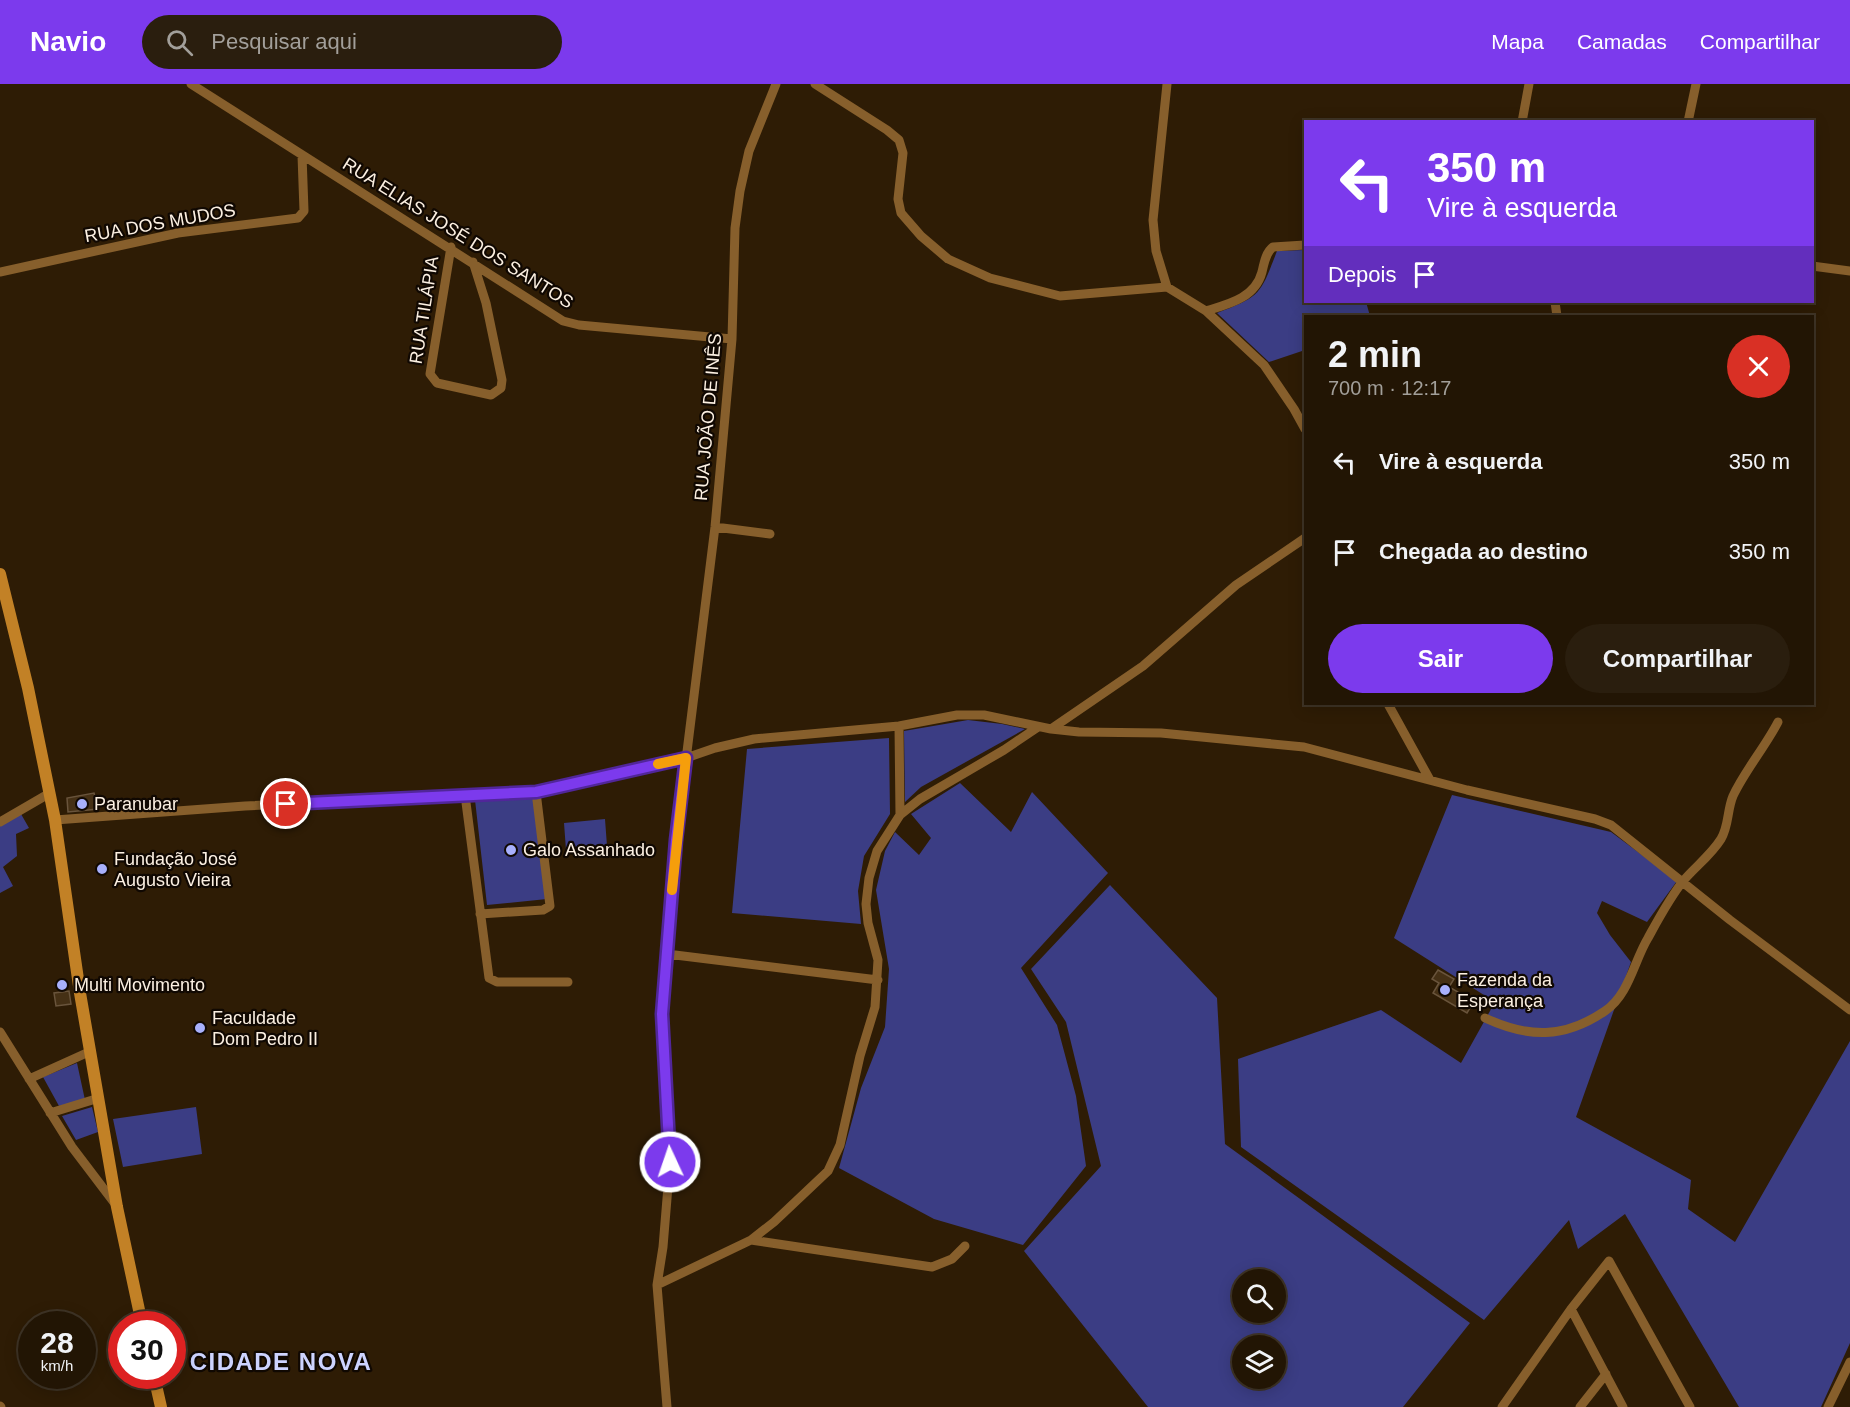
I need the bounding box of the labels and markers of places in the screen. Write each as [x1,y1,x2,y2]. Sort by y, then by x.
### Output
pin [260,778,311,829]
place label: Paranubar [94,794,178,814]
marker: Paranubar [75,797,89,811]
place label: Galo Assanhado [523,840,655,860]
marker: Galo Assanhado [504,843,518,857]
place label: Fundação José Augusto Vieira [114,849,237,890]
marker: Fundação José Augusto Vieira [95,862,109,876]
place label: Fazenda da Esperança [1457,970,1553,1011]
place label: Multi Movimento [74,975,205,995]
marker: Multi Movimento [55,978,69,992]
marker: Fazenda da Esperança [1438,983,1452,997]
place label: Faculdade Dom Pedro II [212,1008,318,1049]
marker: Faculdade Dom Pedro II [193,1021,207,1035]

